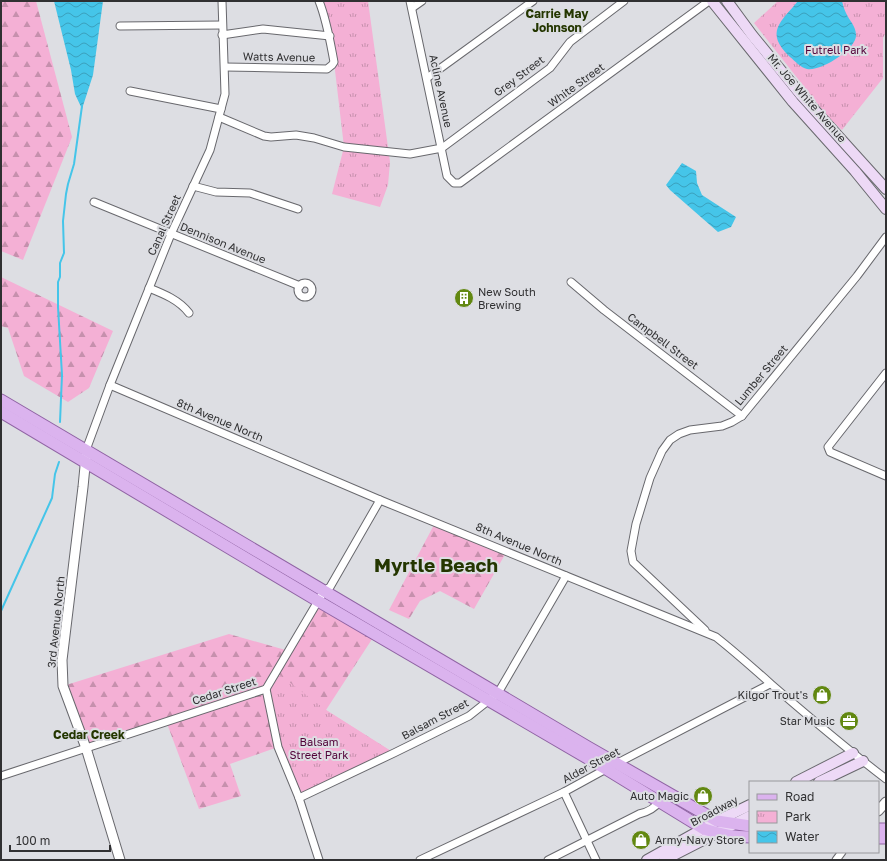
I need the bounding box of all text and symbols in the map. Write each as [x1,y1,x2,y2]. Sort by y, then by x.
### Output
district label: Carrie May Johnson [526,6,589,35]
park label: Futrell Park [805,43,867,56]
street label: Watts Avenue [243,49,315,64]
street label: Mr. Joe White Avenue [765,51,849,145]
street label: Grey Street [491,52,546,99]
street label: Acline Avenue [427,53,456,129]
street label: White Street [545,60,606,109]
street label: Canal Street [144,192,183,257]
street label: Dennison Avenue [178,219,268,266]
place label: New South Brewing [478,285,536,311]
building icon: New South Brewing [453,287,475,309]
street label: Campbell Street [625,310,701,372]
street label: Lumber Street [731,342,790,408]
street label: 8th Avenue North [175,395,265,444]
street label: 8th Avenue North [474,519,564,568]
district label: Myrtle Beach [374,553,498,576]
street label: 3rd Avenue North [44,575,67,669]
street label: Cedar Street [190,674,257,707]
shop icon: Kilgor Trout's [811,684,833,706]
place label: Kilgor Trout's [738,688,808,701]
street label: Balsam Street [399,695,471,742]
office icon: Star Music [838,710,860,732]
place label: Star Music [780,714,835,727]
district label: Cedar Creek [53,727,125,742]
park label: Balsam Street Park [289,735,349,761]
street label: Alder Street [560,744,622,785]
legend [749,781,879,853]
shop icon: Auto Magic [692,785,714,807]
place label: Auto Magic [630,789,689,802]
text: Road [785,789,814,804]
street label: Broadway [688,793,740,829]
text: Park [785,809,811,824]
scale bar [10,827,110,853]
shop icon: Army-Navy Store [630,829,652,851]
text: Water [785,829,819,844]
text: 100 m [16,833,50,848]
place label: Army-Navy Store [655,833,744,846]

